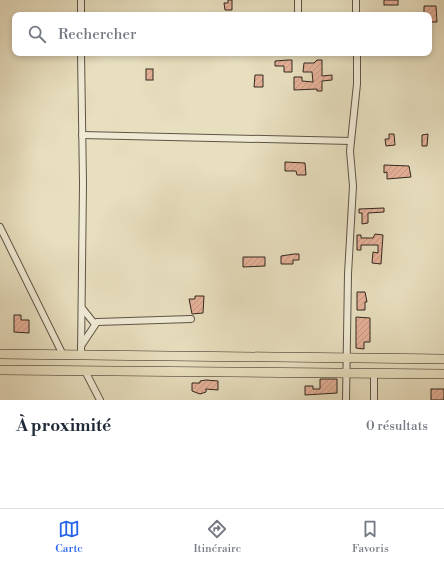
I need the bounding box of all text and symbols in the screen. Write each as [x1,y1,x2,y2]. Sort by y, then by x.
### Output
search box [12,12,432,56]
icon: search [26,23,48,45]
text: Rechercher [58,25,137,44]
text: À proximité [16,415,111,437]
text: 0 résultats [366,418,428,434]
tab: Carte [55,518,83,556]
tab: Itinéraire [193,518,241,556]
tab: Favoris [352,518,389,556]

